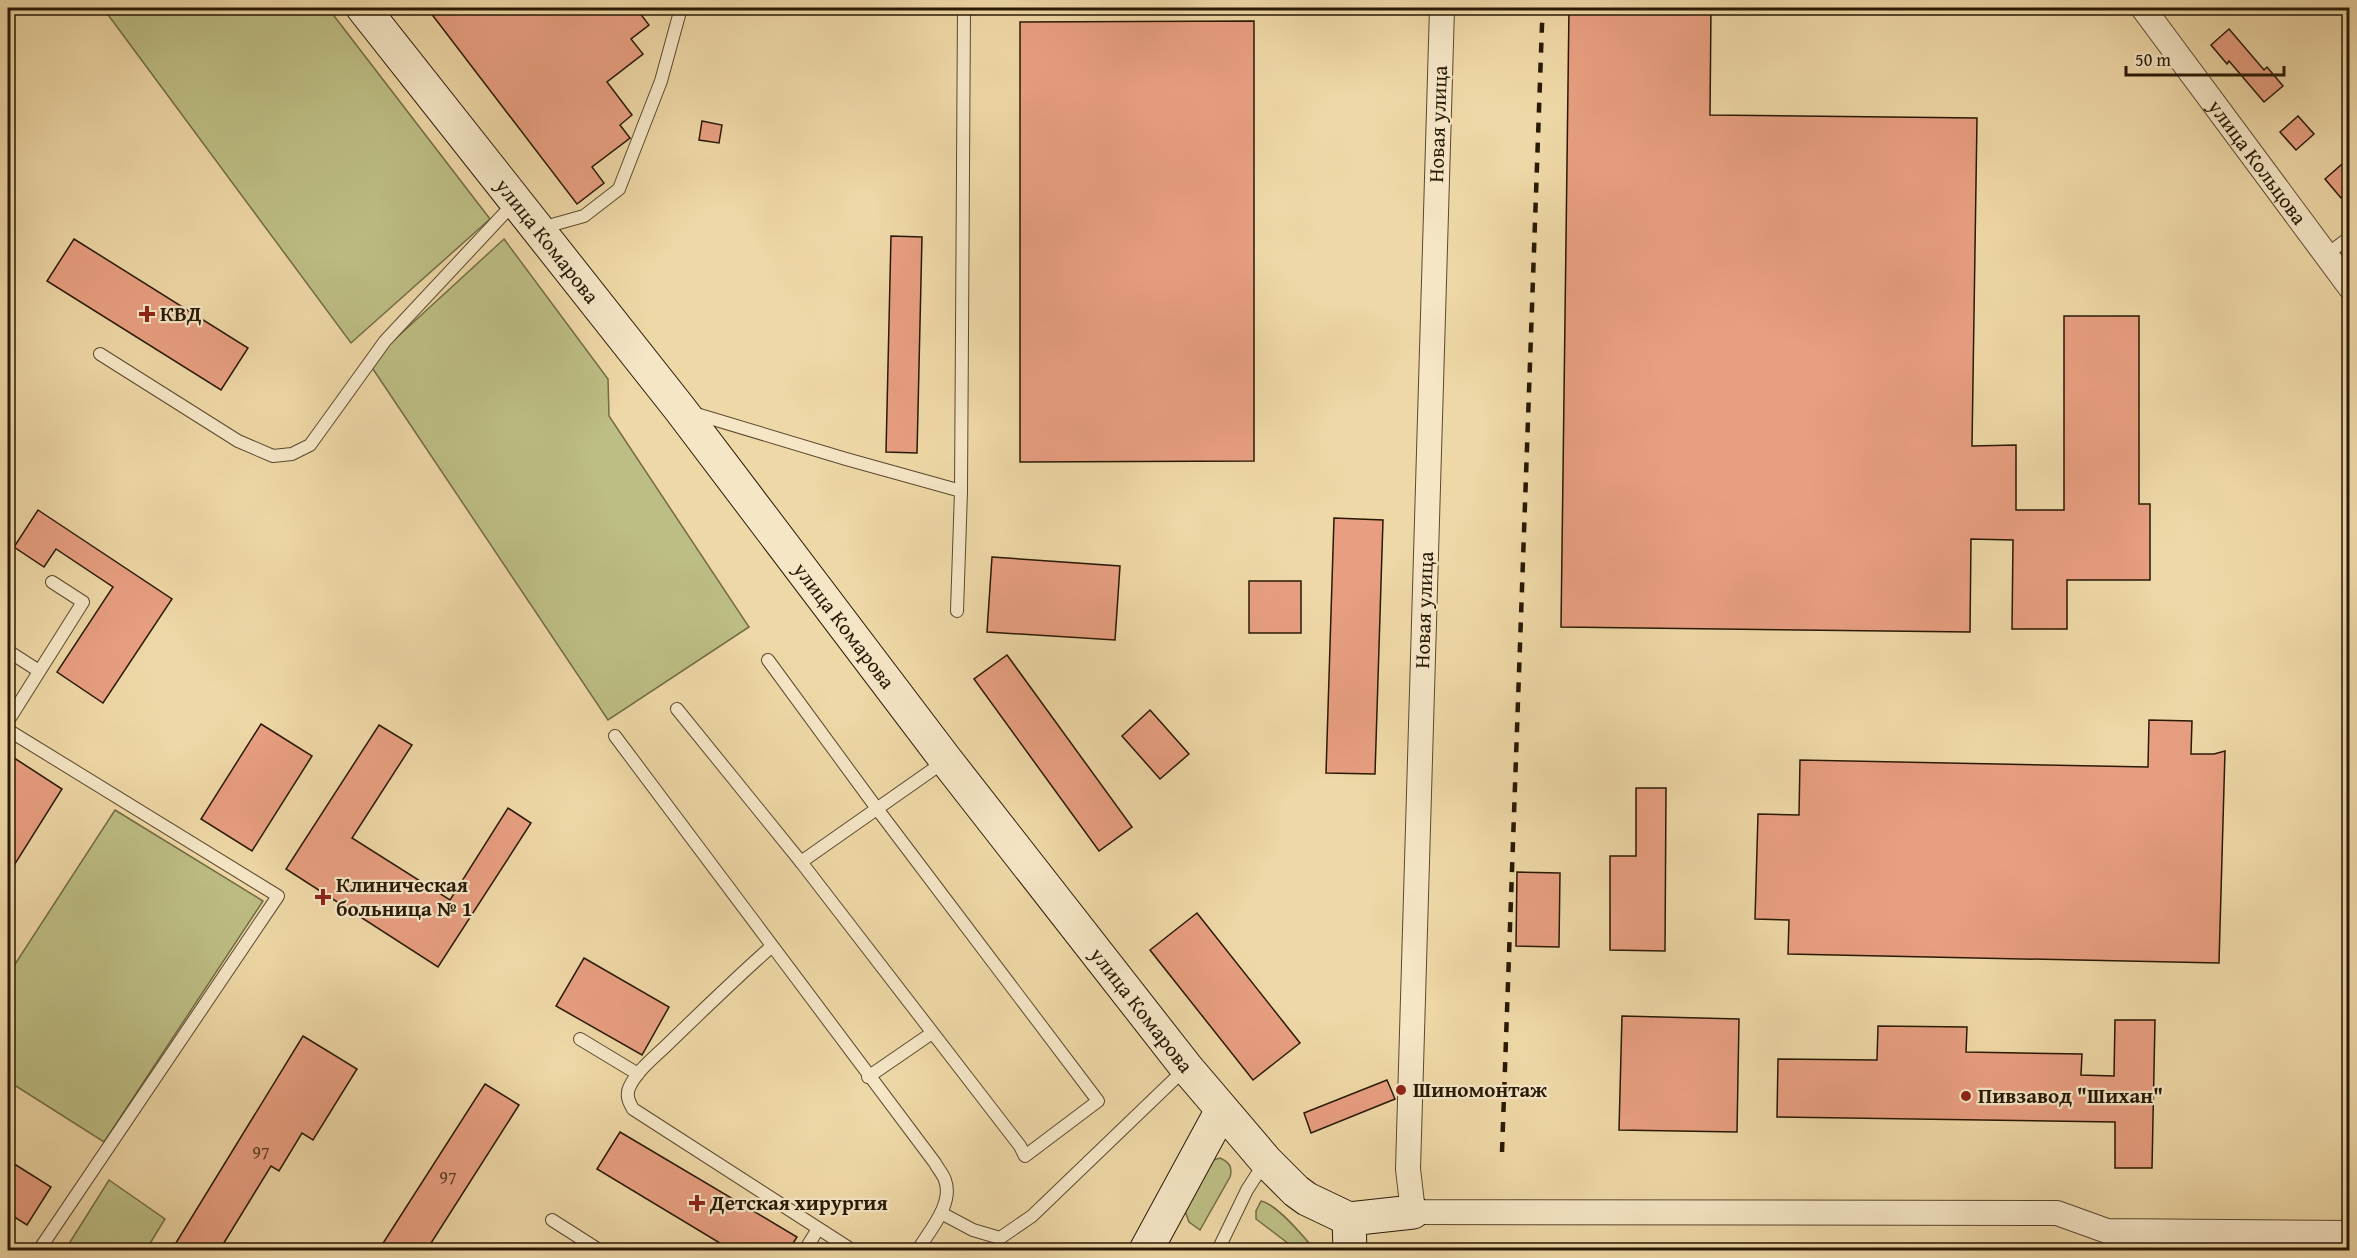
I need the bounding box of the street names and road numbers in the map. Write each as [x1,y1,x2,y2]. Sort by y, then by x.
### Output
street label: Новая улица [1420,65,1455,183]
street label: улица Кольцова [2200,92,2315,231]
street label: улица Комарова [488,171,607,310]
street label: Новая улица [1406,551,1441,669]
street label: улица Комарова [786,554,903,695]
street label: улица Комарова [1082,939,1201,1079]

